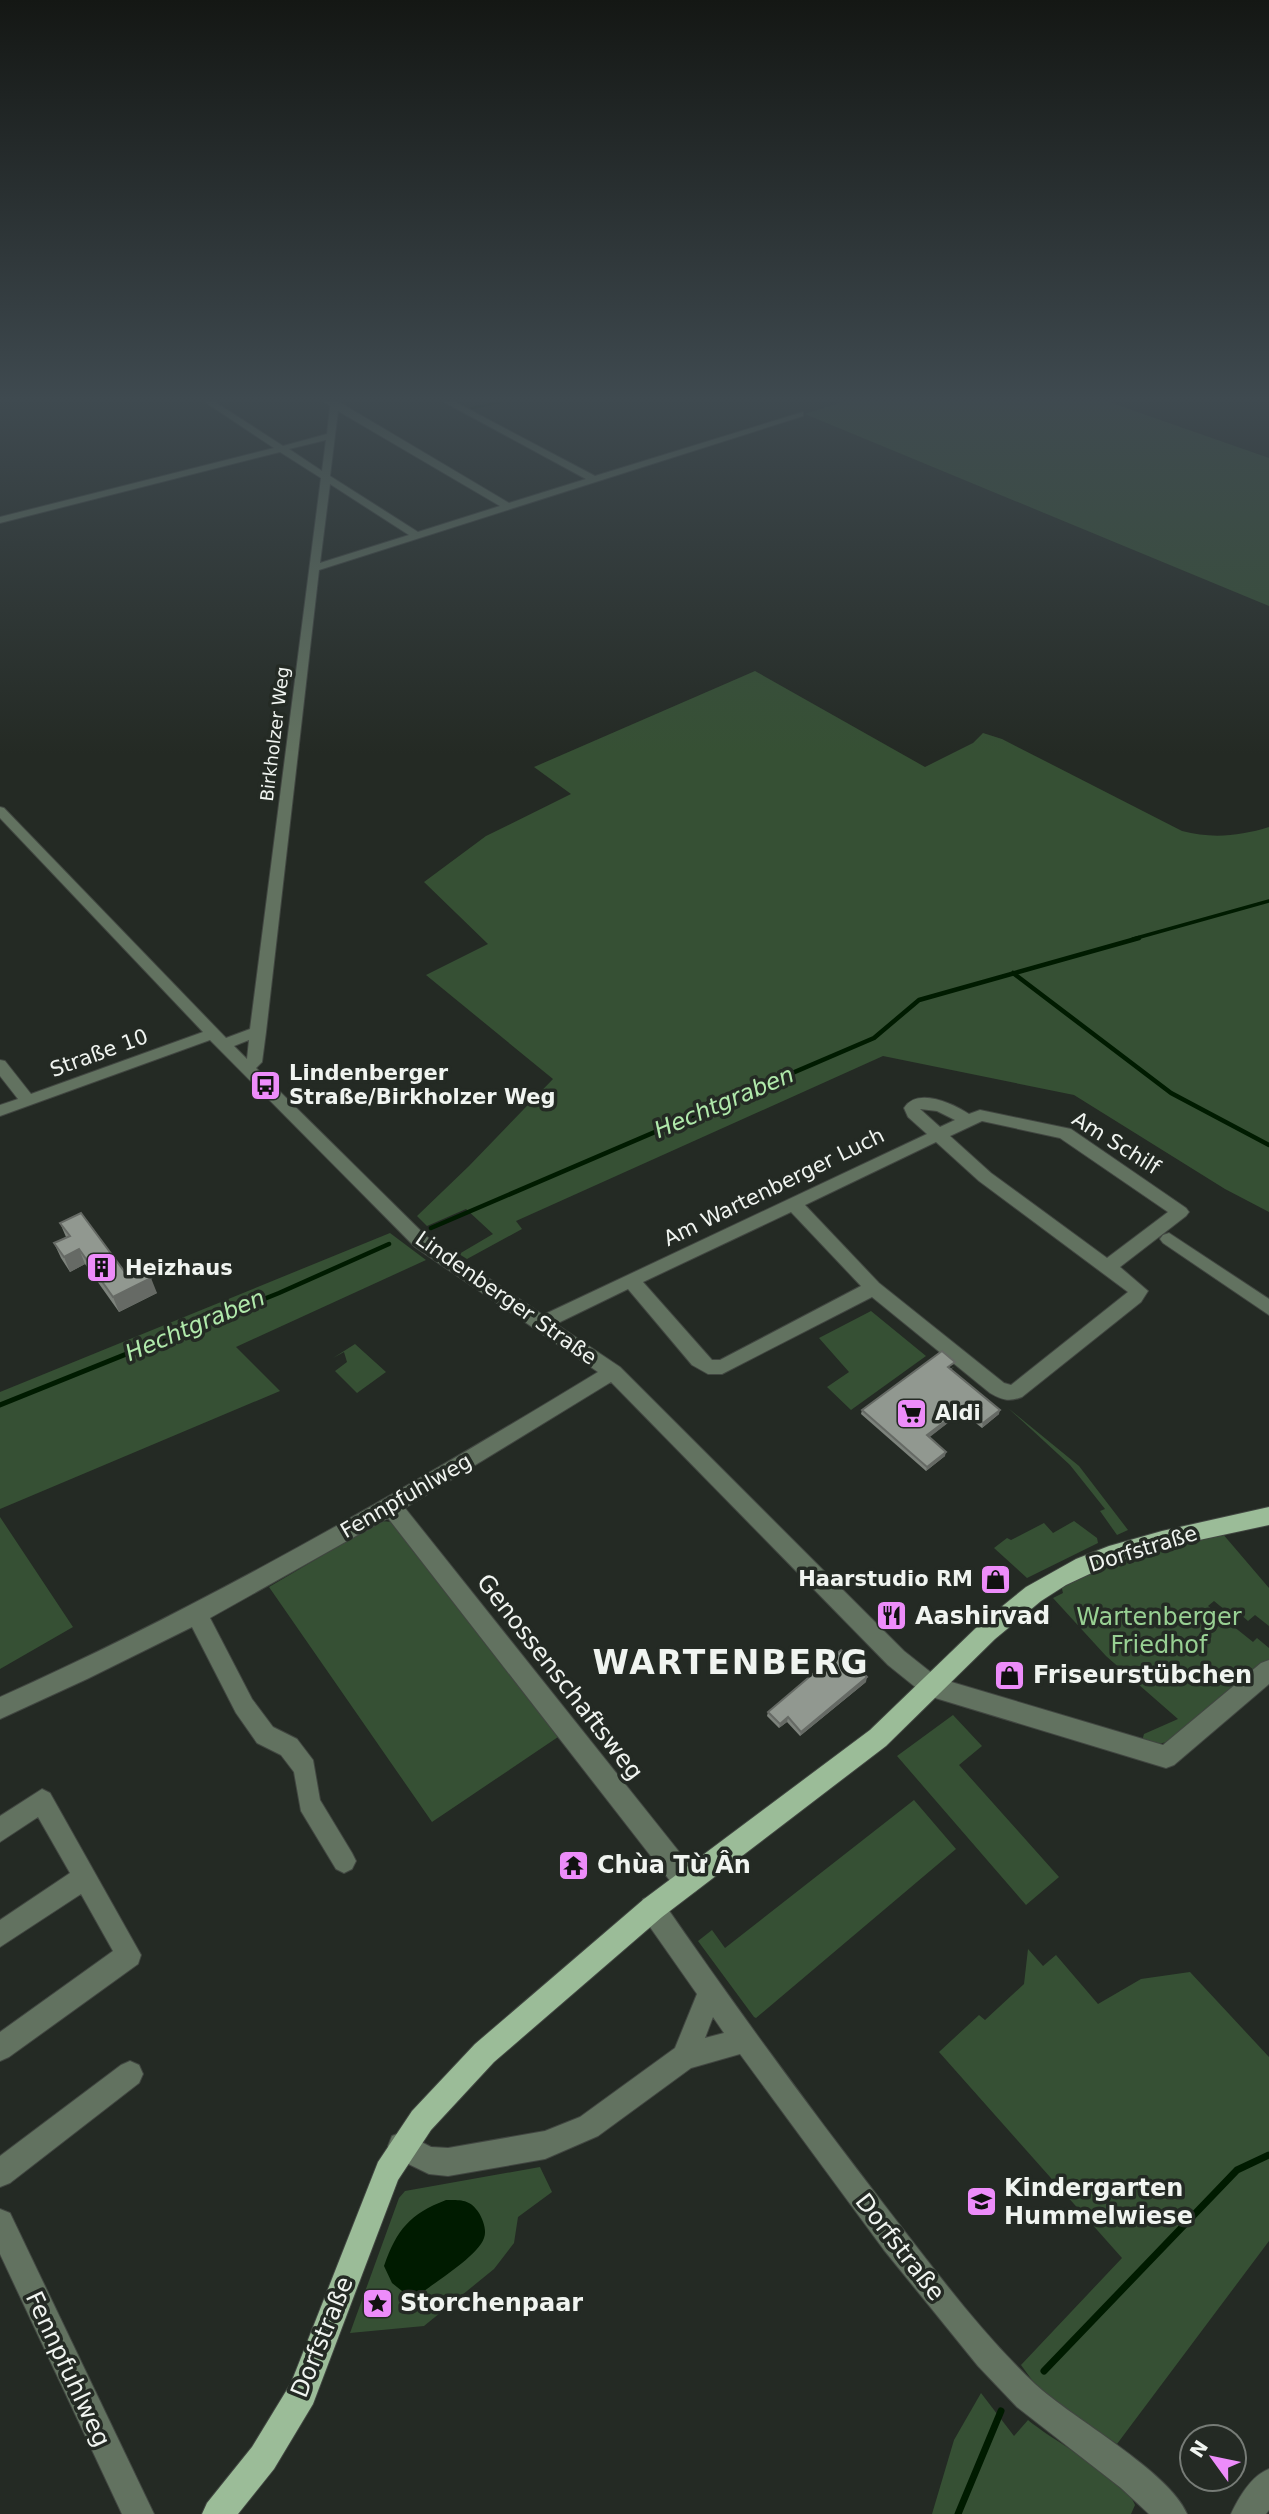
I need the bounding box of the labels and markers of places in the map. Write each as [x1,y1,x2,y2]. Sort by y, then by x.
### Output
place label: Lindenberger Straße/Birkholzer Weg [289,1061,556,1109]
bus stop icon: Lindenberger Straße/Birkholzer Weg [249,1068,283,1102]
building icon: Heizhaus [85,1251,119,1285]
place label: Heizhaus [125,1256,233,1280]
supermarket icon: Aldi [895,1396,929,1430]
place label: Aldi [935,1401,981,1425]
shop icon: Haarstudio RM [979,1562,1013,1596]
place label: Haarstudio RM [798,1567,973,1591]
restaurant icon: Aashirvad [875,1599,909,1633]
place label: Aashirvad [915,1602,1050,1630]
shop icon: Friseurstübchen [993,1658,1027,1692]
place label: Friseurstübchen [1033,1661,1252,1689]
temple icon: Chùa Từ Ân [557,1848,591,1882]
place label: Chùa Từ Ân [597,1850,751,1879]
place label: Kindergarten Hummelwiese [1004,2174,1193,2230]
school or university icon: Kindergarten Hummelwiese [964,2185,998,2219]
place icon: Storchenpaar [360,2286,394,2320]
place label: Storchenpaar [400,2289,583,2317]

